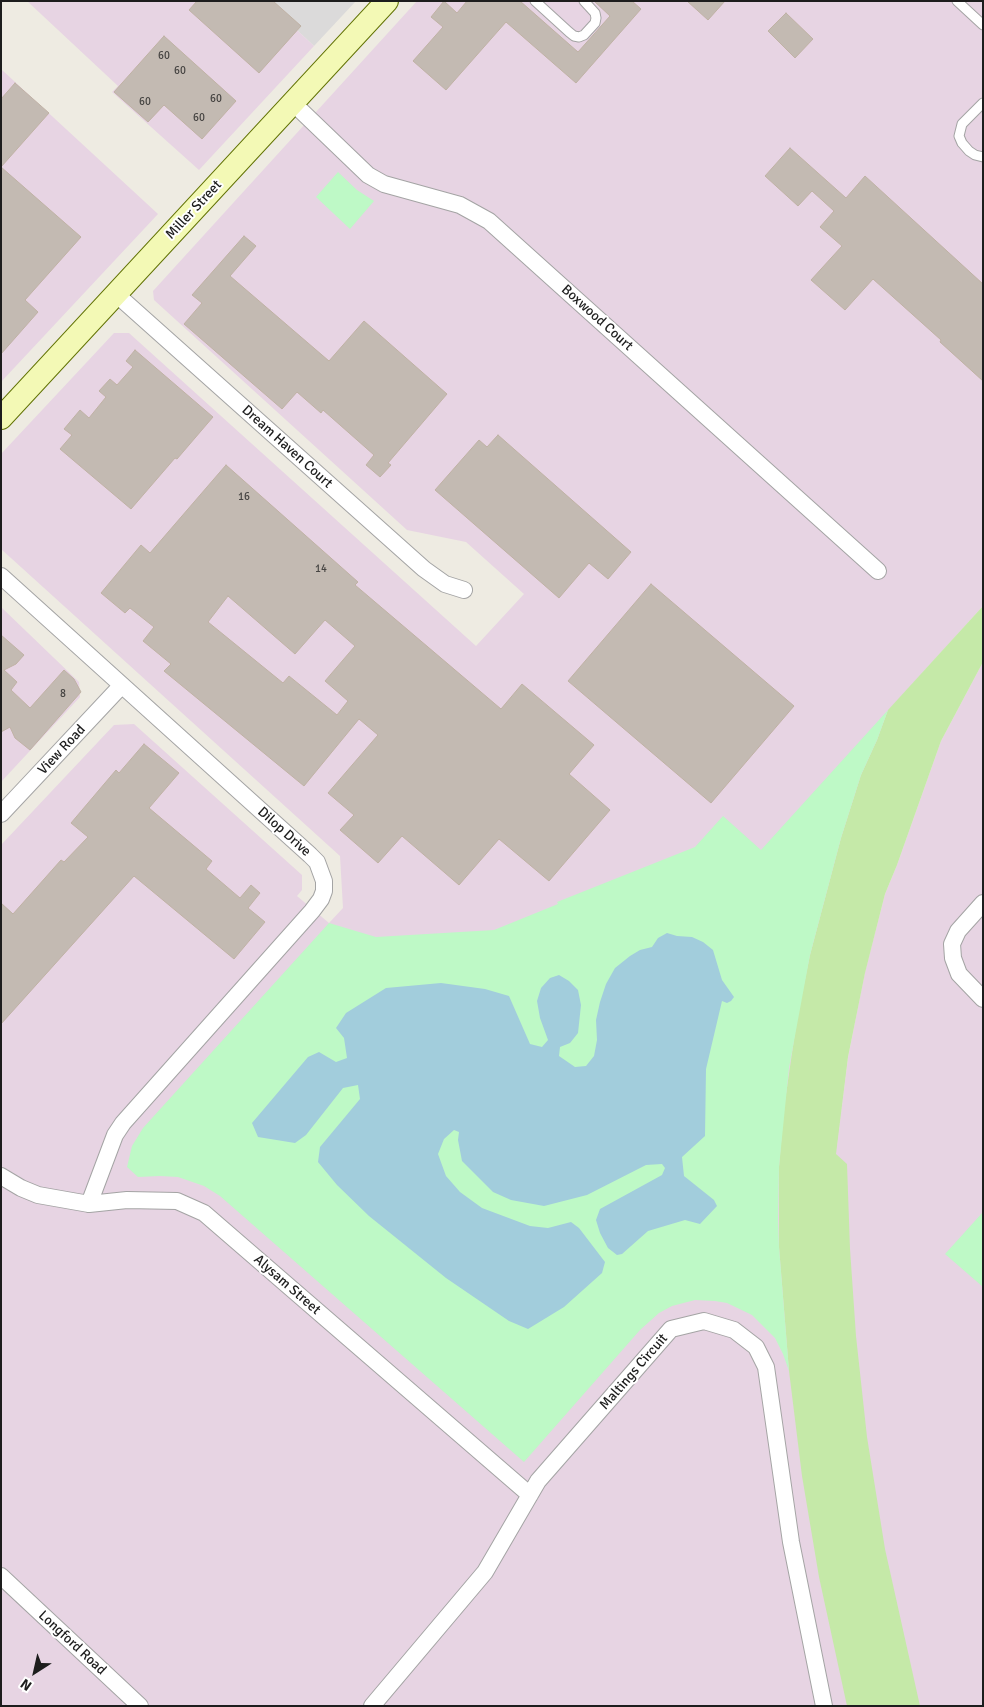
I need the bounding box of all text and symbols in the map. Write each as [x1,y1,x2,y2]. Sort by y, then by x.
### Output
house number: 60 [158,49,170,63]
house number: 60 [174,64,186,78]
house number: 60 [210,92,222,106]
house number: 60 [139,95,151,109]
house number: 60 [193,111,205,125]
street label: Miller Street [162,177,226,243]
street label: Boxwood Court [558,281,636,355]
street label: Dream Haven Court [238,402,336,492]
house number: 16 [238,490,250,504]
house number: 14 [315,562,327,576]
house number: 8 [60,687,66,701]
street label: View Road [35,722,89,778]
street label: Dilop Drive [254,804,314,860]
street label: Alysam Street [250,1251,324,1319]
street label: Maltings Circuit [596,1331,672,1413]
street label: Longford Road [35,1607,109,1679]
north arrow [10,1647,60,1697]
text: N [17,1675,35,1694]

